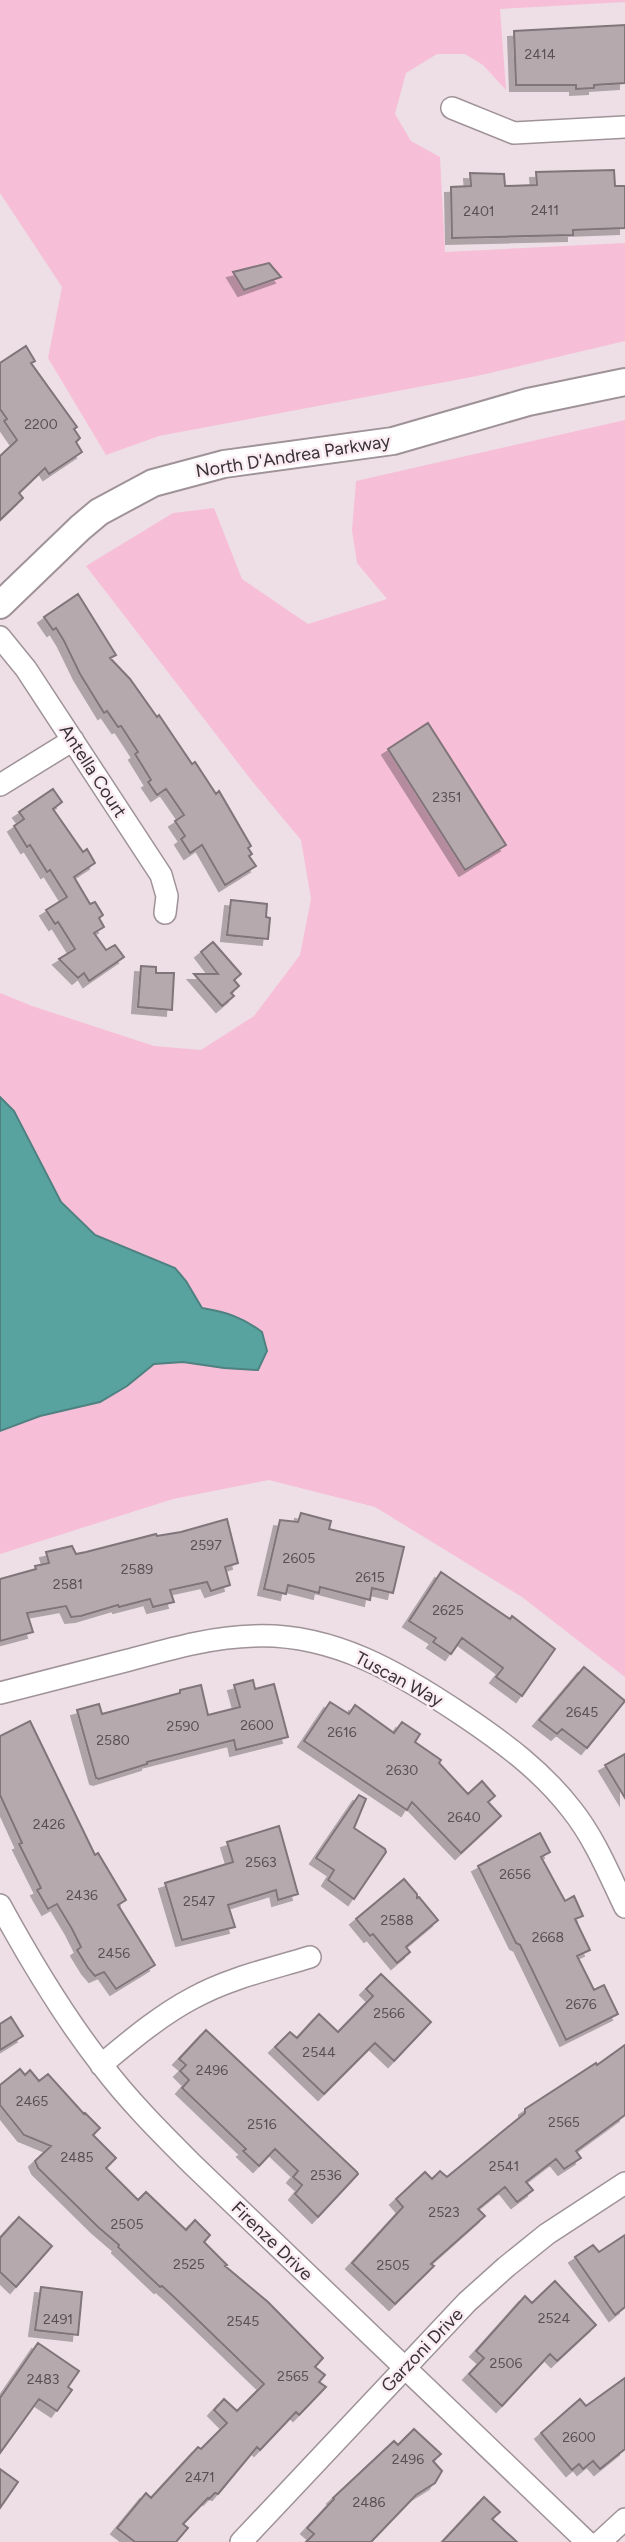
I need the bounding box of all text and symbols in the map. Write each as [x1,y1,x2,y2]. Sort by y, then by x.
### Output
house number: 2414 [525,46,556,63]
house number: 2411 [531,202,559,219]
house number: 2401 [463,203,495,220]
house number: 2200 [24,416,58,433]
street label: North D'Andrea Parkway [194,430,392,482]
street label: Antella Court [55,720,131,822]
house number: 2351 [432,789,462,806]
house number: 2597 [190,1537,222,1554]
house number: 2605 [283,1550,315,1567]
house number: 2589 [121,1561,153,1578]
house number: 2615 [355,1569,385,1586]
house number: 2581 [53,1576,83,1593]
house number: 2625 [432,1602,464,1619]
street label: Tuscan Way [351,1647,447,1711]
house number: 2645 [566,1704,598,1721]
house number: 2600 [240,1717,274,1734]
house number: 2590 [167,1718,199,1735]
house number: 2616 [327,1724,357,1741]
house number: 2580 [96,1732,130,1749]
house number: 2630 [386,1762,418,1779]
house number: 2640 [447,1809,481,1826]
house number: 2426 [33,1816,65,1833]
house number: 2563 [245,1854,277,1871]
house number: 2656 [499,1866,531,1883]
house number: 2436 [66,1887,98,1904]
house number: 2547 [183,1893,216,1910]
house number: 2588 [380,1912,414,1929]
house number: 2668 [532,1929,564,1946]
house number: 2456 [98,1945,130,1962]
house number: 2676 [565,1996,597,2013]
house number: 2566 [373,2005,405,2022]
house number: 2544 [302,2044,336,2061]
house number: 2496 [196,2062,228,2079]
house number: 2465 [16,2093,48,2110]
house number: 2565 [548,2114,580,2131]
house number: 2516 [247,2116,277,2133]
house number: 2485 [60,2149,94,2166]
house number: 2541 [489,2158,519,2175]
house number: 2536 [310,2167,342,2184]
street label: Firenze Drive [227,2197,317,2285]
house number: 2523 [428,2204,460,2221]
house number: 2505 [111,2216,143,2233]
house number: 2525 [173,2256,205,2273]
house number: 2505 [377,2257,409,2274]
street label: Garzoni Drive [376,2303,468,2397]
house number: 2524 [538,2310,570,2327]
house number: 2491 [43,2311,73,2328]
house number: 2545 [227,2313,259,2330]
house number: 2506 [490,2355,522,2372]
house number: 2565 [277,2368,309,2385]
house number: 2483 [27,2371,59,2388]
house number: 2600 [562,2429,596,2446]
house number: 2496 [392,2451,424,2468]
house number: 2471 [185,2469,215,2486]
house number: 2486 [352,2494,386,2511]

